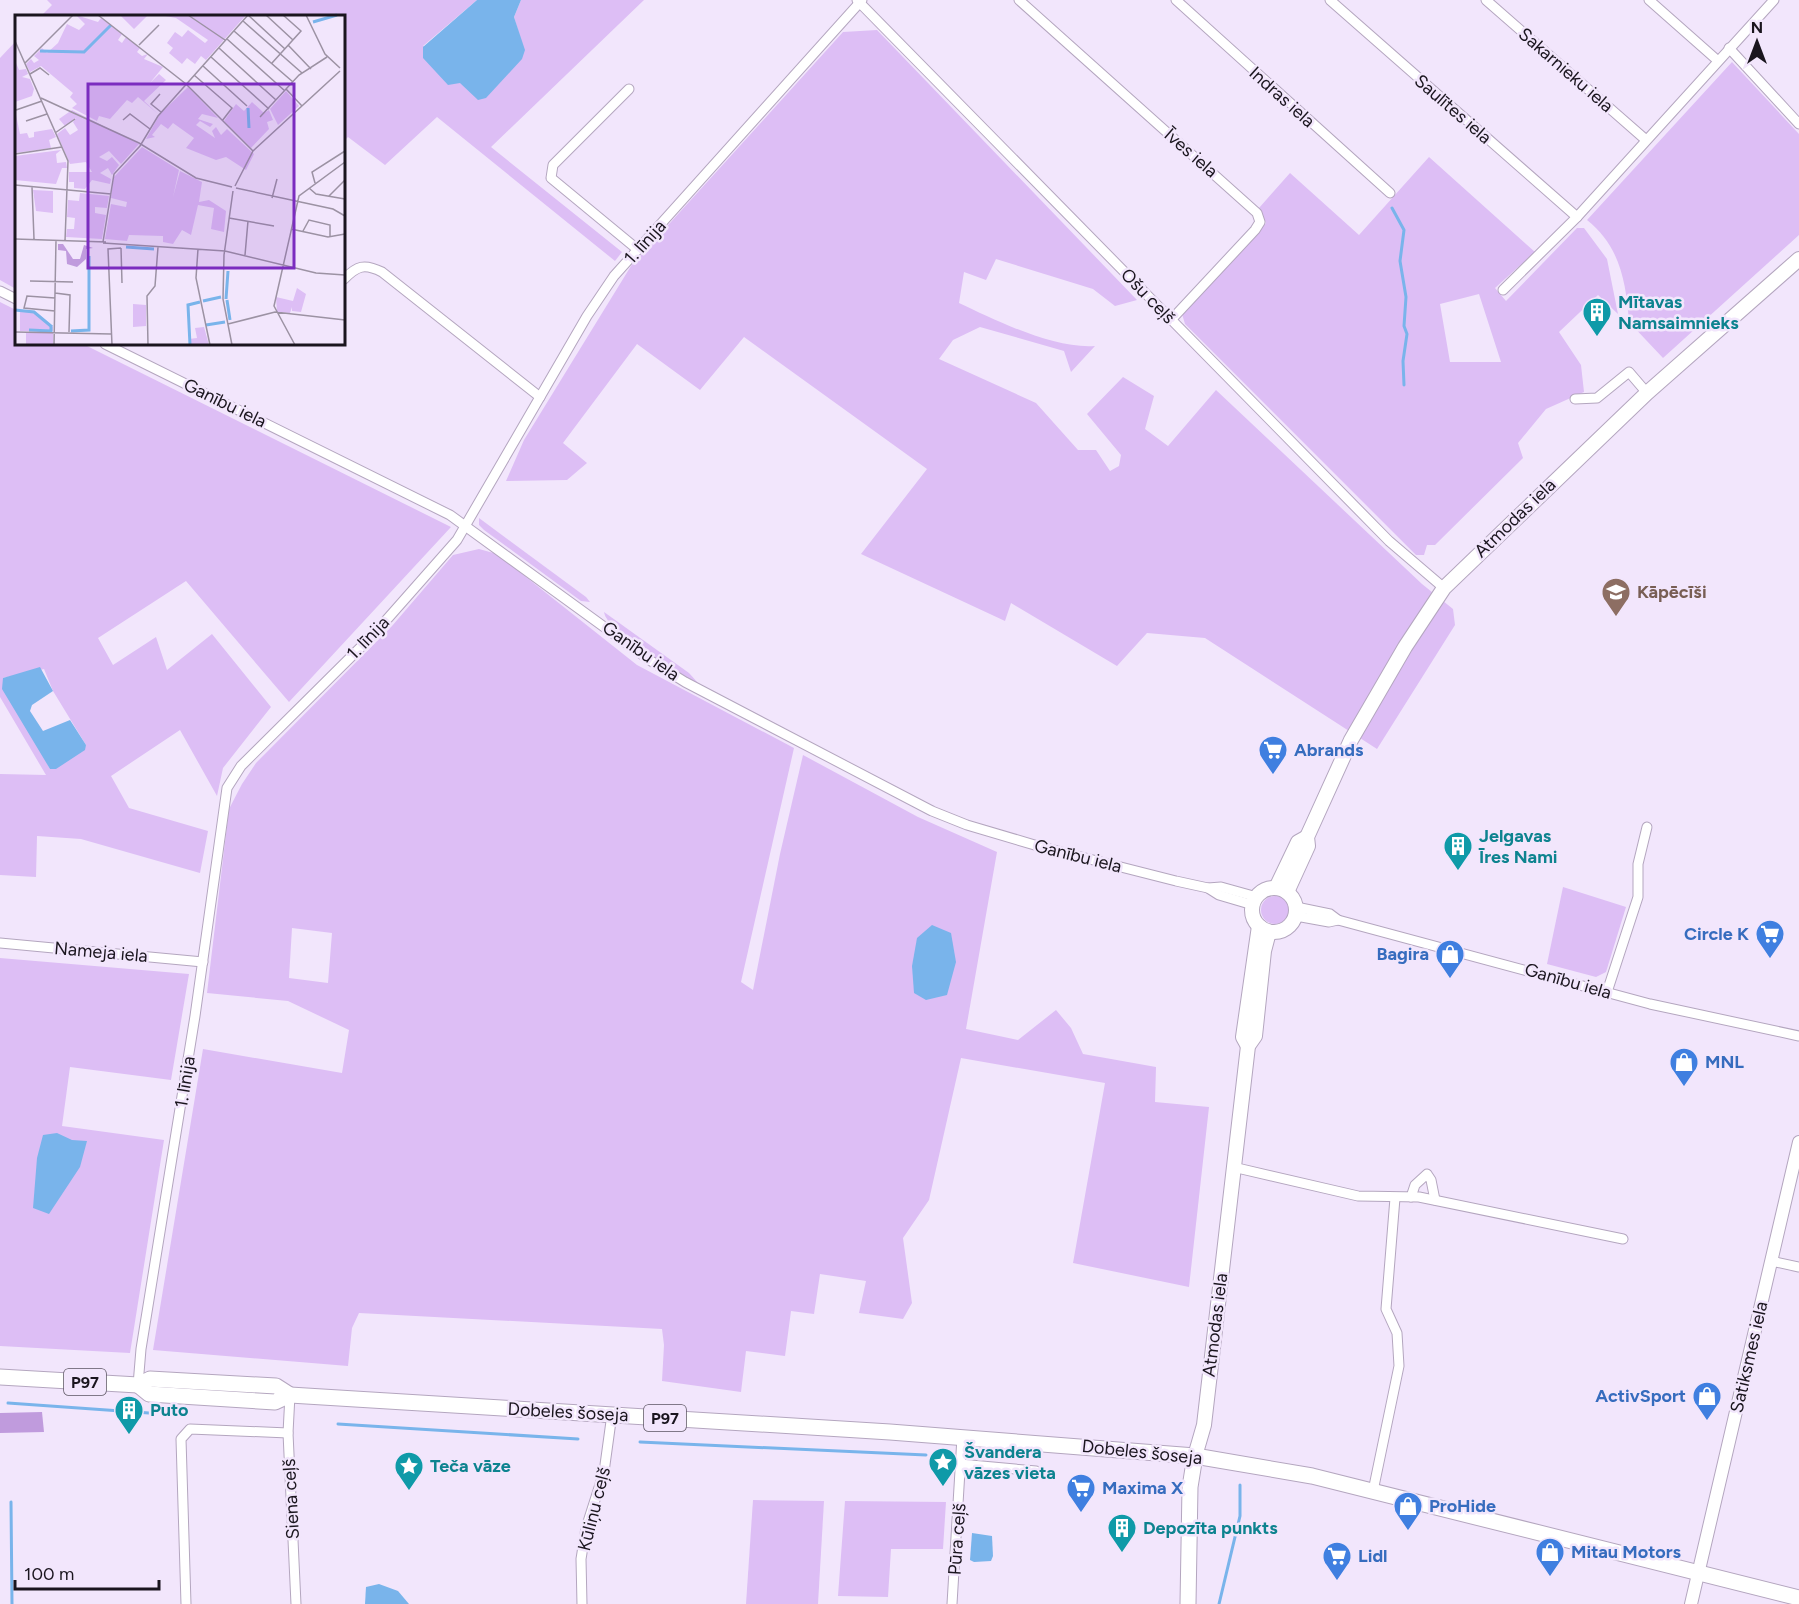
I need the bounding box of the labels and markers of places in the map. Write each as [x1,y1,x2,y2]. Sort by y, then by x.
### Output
place label: Mītavas Namsaimnieks [1618,291,1739,334]
building icon: Mītavas Namsaimnieks [1581,296,1613,338]
school or university icon: Kāpēcīši [1600,576,1632,618]
place label: Kāpēcīši [1637,581,1707,603]
supermarket icon: Abrands [1257,734,1289,776]
place label: Abrands [1294,739,1364,761]
place label: Jelgavas Īres Nami [1478,825,1558,868]
building icon: Jelgavas Īres Nami [1442,830,1474,872]
supermarket icon: Circle K [1754,918,1786,960]
place label: Circle K [1684,923,1749,945]
shop icon: Bagira [1434,938,1466,980]
place label: Bagira [1376,943,1429,965]
shop icon: MNL [1668,1046,1700,1088]
place label: MNL [1705,1051,1744,1073]
shop icon: ActivSport [1691,1380,1723,1422]
place label: ActivSport [1595,1385,1686,1407]
building icon: Puto [113,1394,145,1436]
place label: Puto [150,1399,189,1421]
place label: Švandera vāzes vieta [964,1441,1056,1484]
place icon: Švandera vāzes vieta [927,1446,959,1488]
place icon: Teča vāze [393,1450,425,1492]
place label: Teča vāze [430,1455,511,1477]
supermarket icon: Maxima X [1065,1472,1097,1514]
place label: Maxima X [1102,1477,1184,1499]
shop icon: ProHide [1392,1490,1424,1532]
place label: ProHide [1429,1495,1496,1517]
building icon: Depozīta punkts [1106,1512,1138,1554]
place label: Depozīta punkts [1143,1517,1278,1539]
shop icon: Mitau Motors [1534,1536,1566,1578]
supermarket icon: Lidl [1321,1540,1353,1582]
place label: Mitau Motors [1571,1541,1682,1563]
place label: Lidl [1358,1545,1388,1567]

